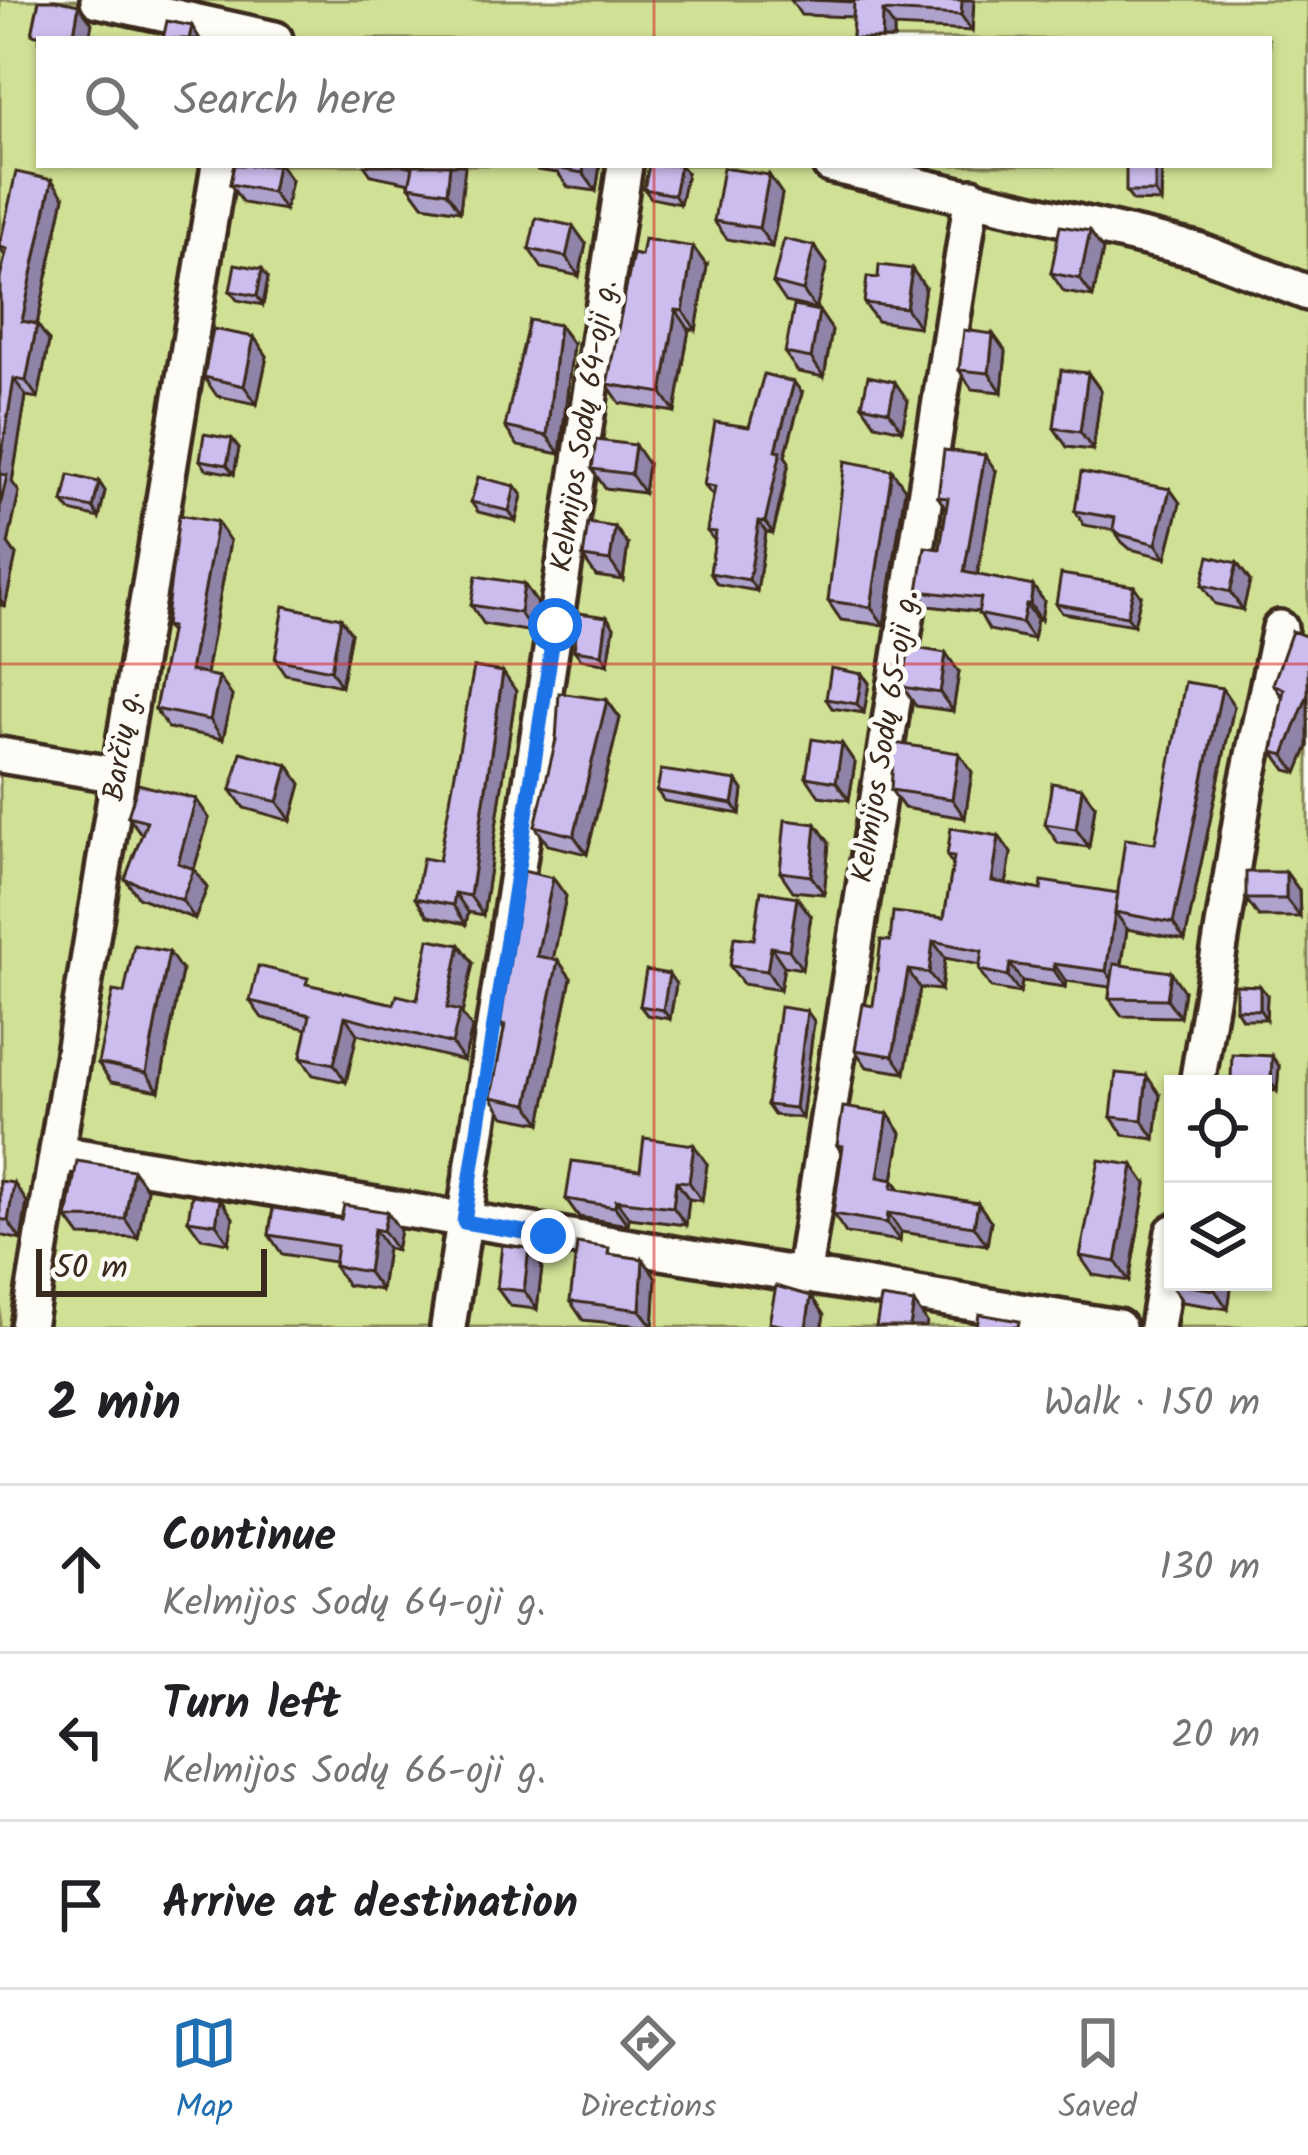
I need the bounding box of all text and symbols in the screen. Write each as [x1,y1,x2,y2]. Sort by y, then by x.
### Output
search box [36,36,1272,168]
text: Search here [174,66,396,138]
icon: search [78,69,144,135]
street label: Kelmijos Sodų 64-oji g. [538,276,632,576]
street label: Kelmijos Sodų 65-oji g. [839,588,933,886]
route start [528,598,582,652]
street label: Barčių g. [91,687,155,805]
map controls [1164,1075,1272,1291]
button: locate [1164,1075,1272,1183]
button: layers [1164,1183,1272,1291]
route end [521,1209,575,1263]
scale bar [36,1243,267,1296]
text: 50 m [54,1243,128,1296]
text: 2 min [48,1365,181,1446]
text: Walk · 150 m [1043,1374,1260,1436]
text: Continue [162,1502,336,1574]
icon: ahead [48,1536,114,1602]
text: 130 m [1159,1538,1260,1600]
text: Kelmijos Sodų 64-oji g. [162,1574,546,1636]
text: Turn left [162,1670,341,1742]
icon: left [48,1704,114,1770]
text: 20 m [1171,1706,1260,1768]
text: Kelmijos Sodų 66-oji g. [162,1742,546,1804]
text: Arrive at destination [162,1869,578,1941]
icon: arrive [48,1872,114,1938]
tab: Map [171,2010,237,2135]
tab: Directions [579,2010,716,2135]
tab: Saved [1059,2010,1137,2135]

